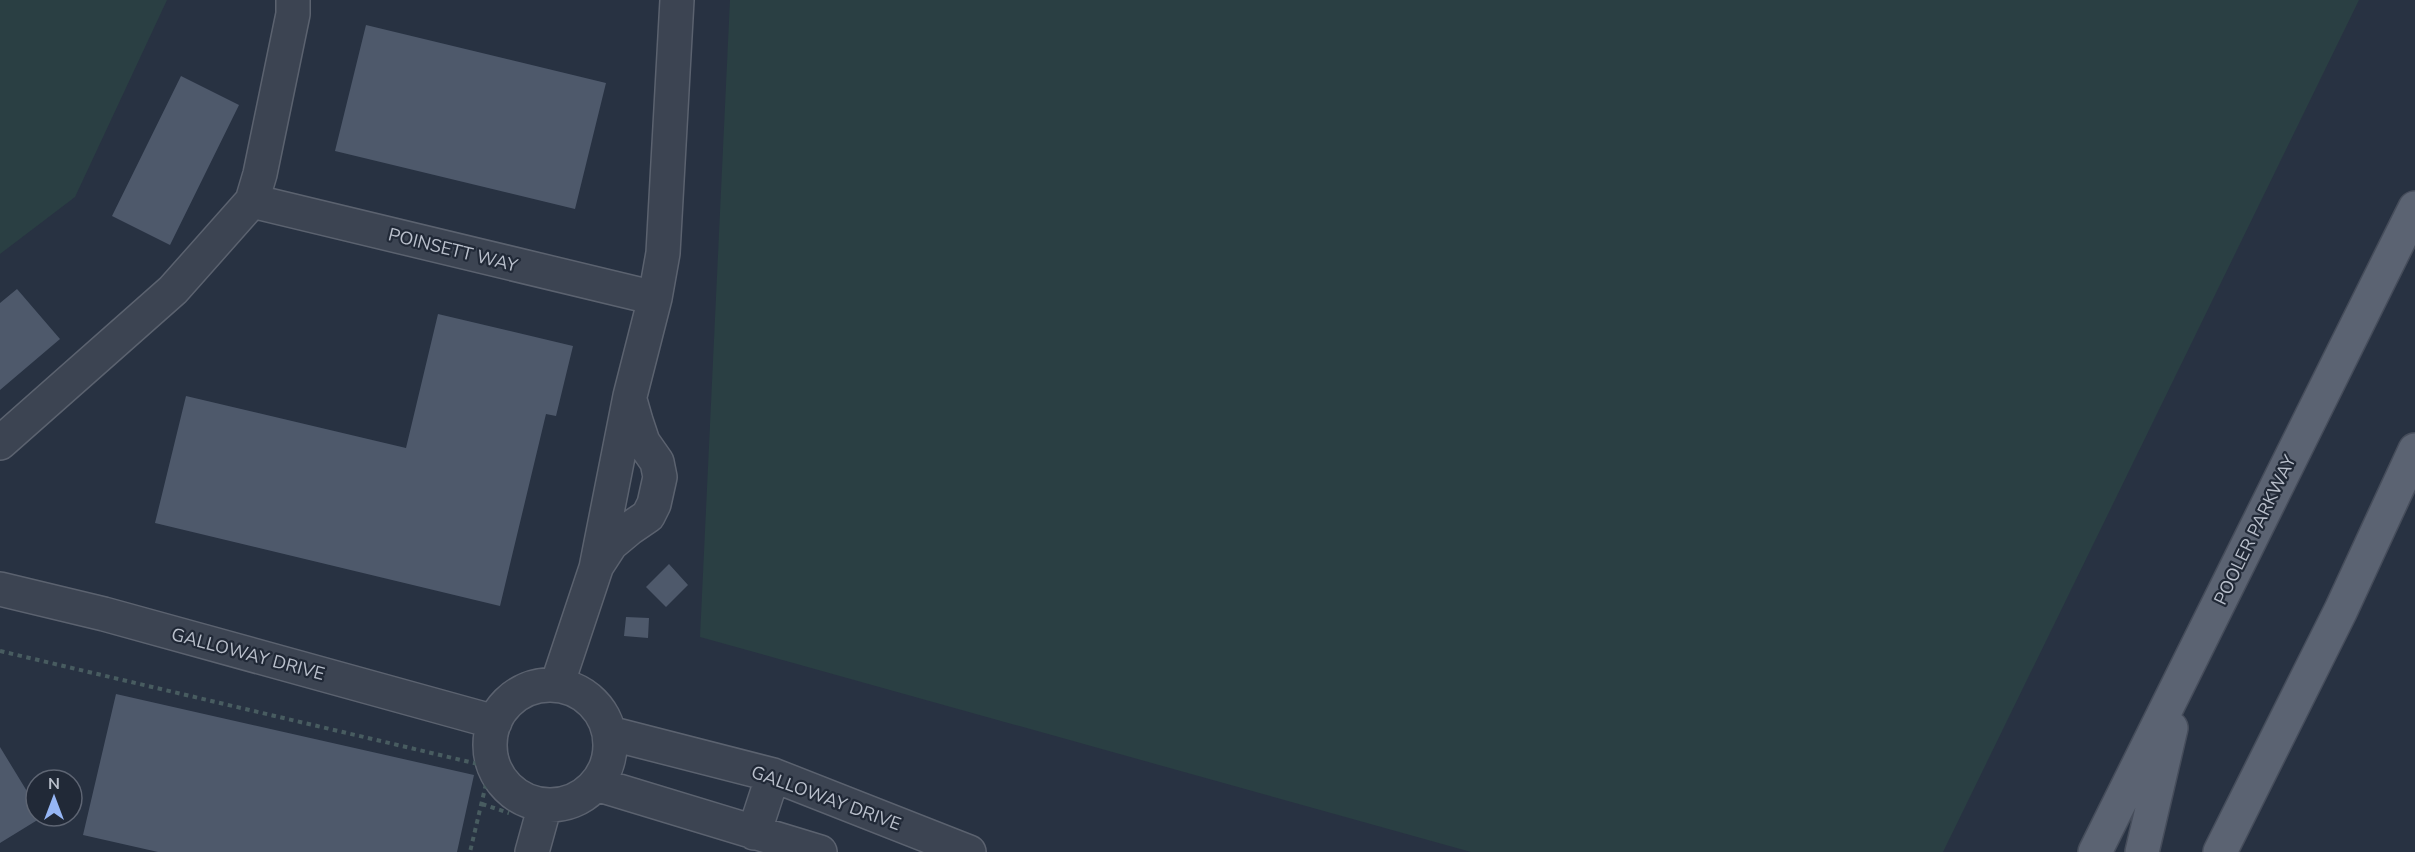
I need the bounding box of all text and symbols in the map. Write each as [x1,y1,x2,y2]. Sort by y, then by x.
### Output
street label: POINSETT WAY [386,222,520,278]
street label: POOLER PARKWAY [2208,451,2302,609]
street label: GALLOWAY DRIVE [169,622,327,686]
street label: GALLOWAY DRIVE [748,760,904,836]
north arrow [24,768,84,828]
text: N [48,773,60,795]

